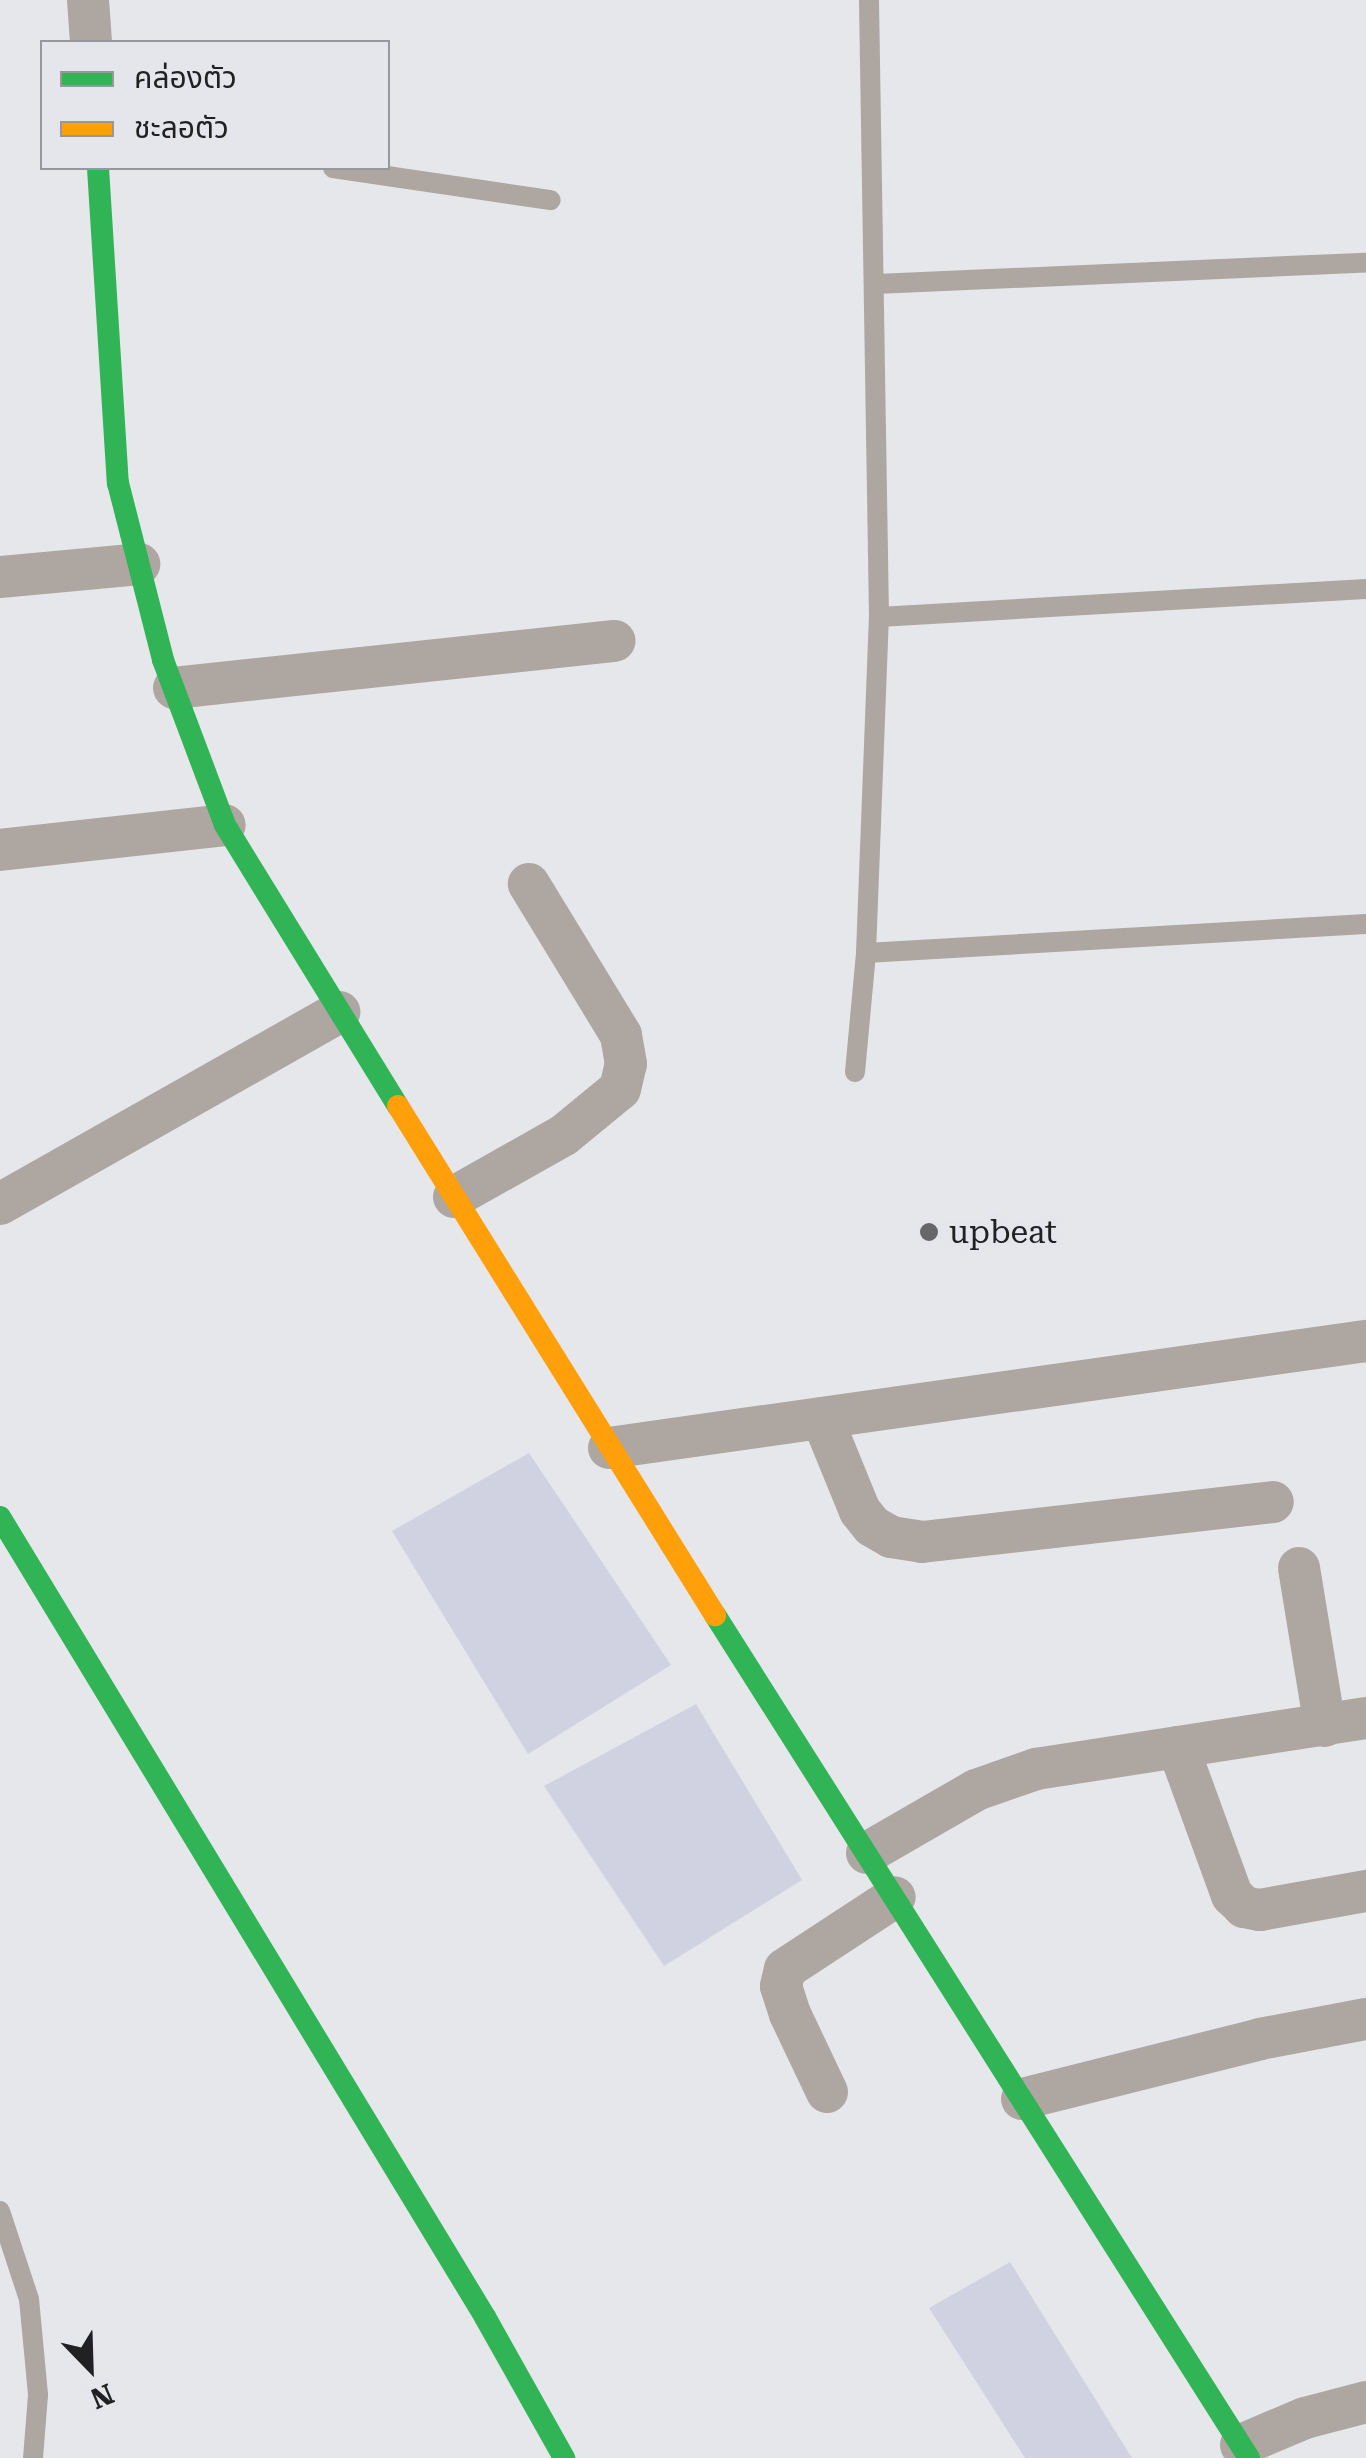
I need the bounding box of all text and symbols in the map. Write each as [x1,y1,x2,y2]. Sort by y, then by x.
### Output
legend [40,40,390,170]
text: คล่องตัว [134,60,237,95]
text: ชะลอตัว [134,110,229,145]
place label: upbeat [949,1213,1057,1251]
marker: upbeat [918,1221,940,1243]
north arrow [40,2318,140,2418]
text: N [86,2377,118,2415]

